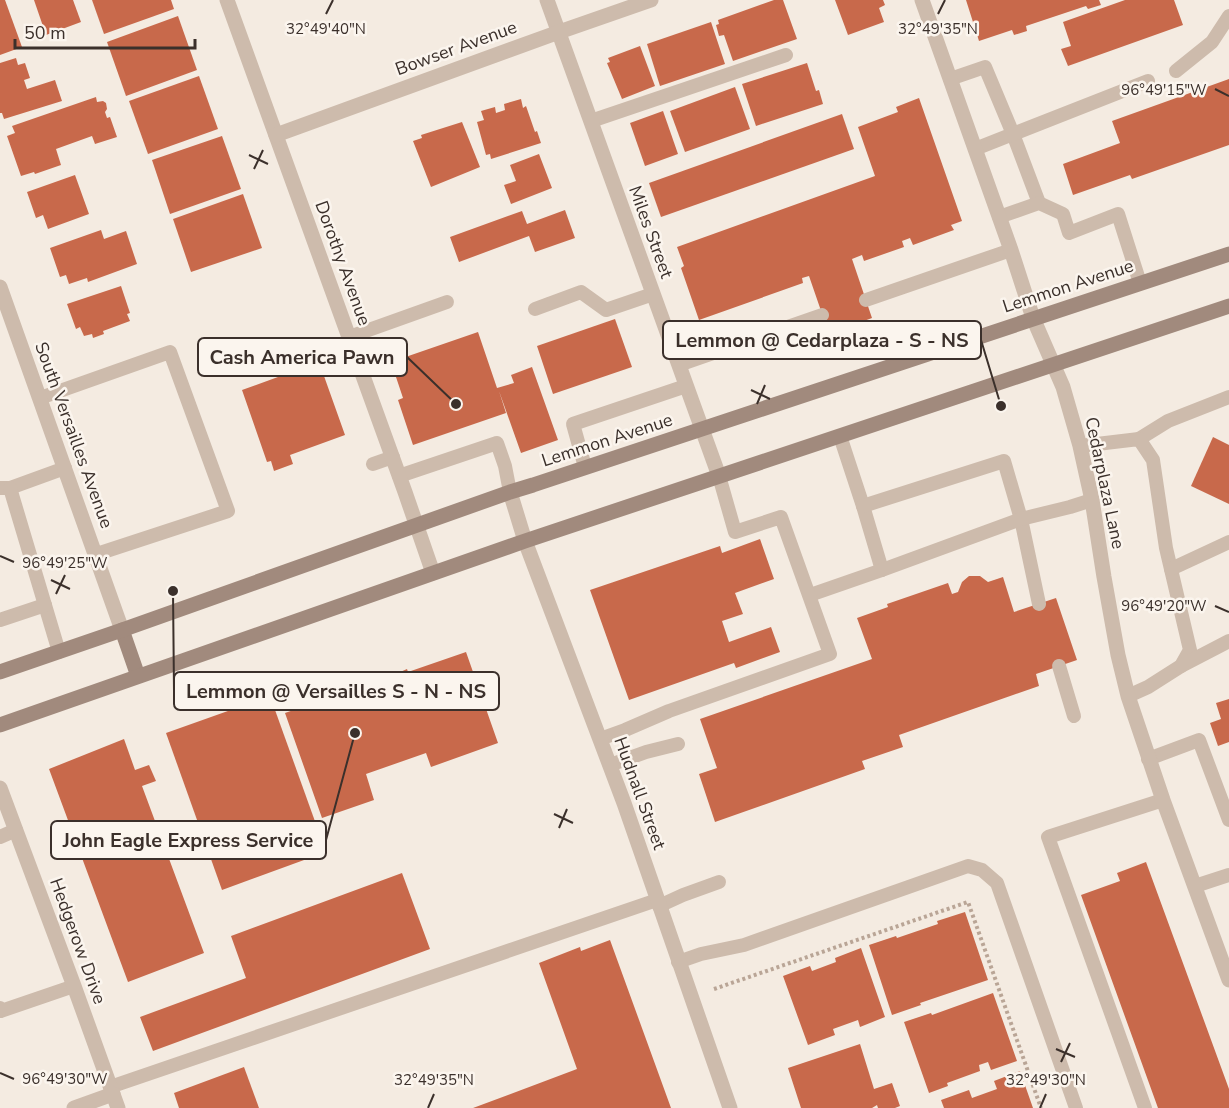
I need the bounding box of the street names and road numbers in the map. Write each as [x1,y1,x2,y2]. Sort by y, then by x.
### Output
street label: Bowser Avenue [392,15,520,81]
street label: Miles Street [623,182,679,282]
street label: Dorothy Avenue [309,197,377,329]
street label: Lemmon Avenue [1000,254,1136,318]
street label: South Versailles Avenue [29,338,119,532]
street label: Lemmon Avenue [539,408,675,472]
street label: Cedarplaza Lane [1079,415,1131,551]
street label: Hudnall Street [608,733,672,853]
street label: Hedgerow Drive [44,875,112,1007]

